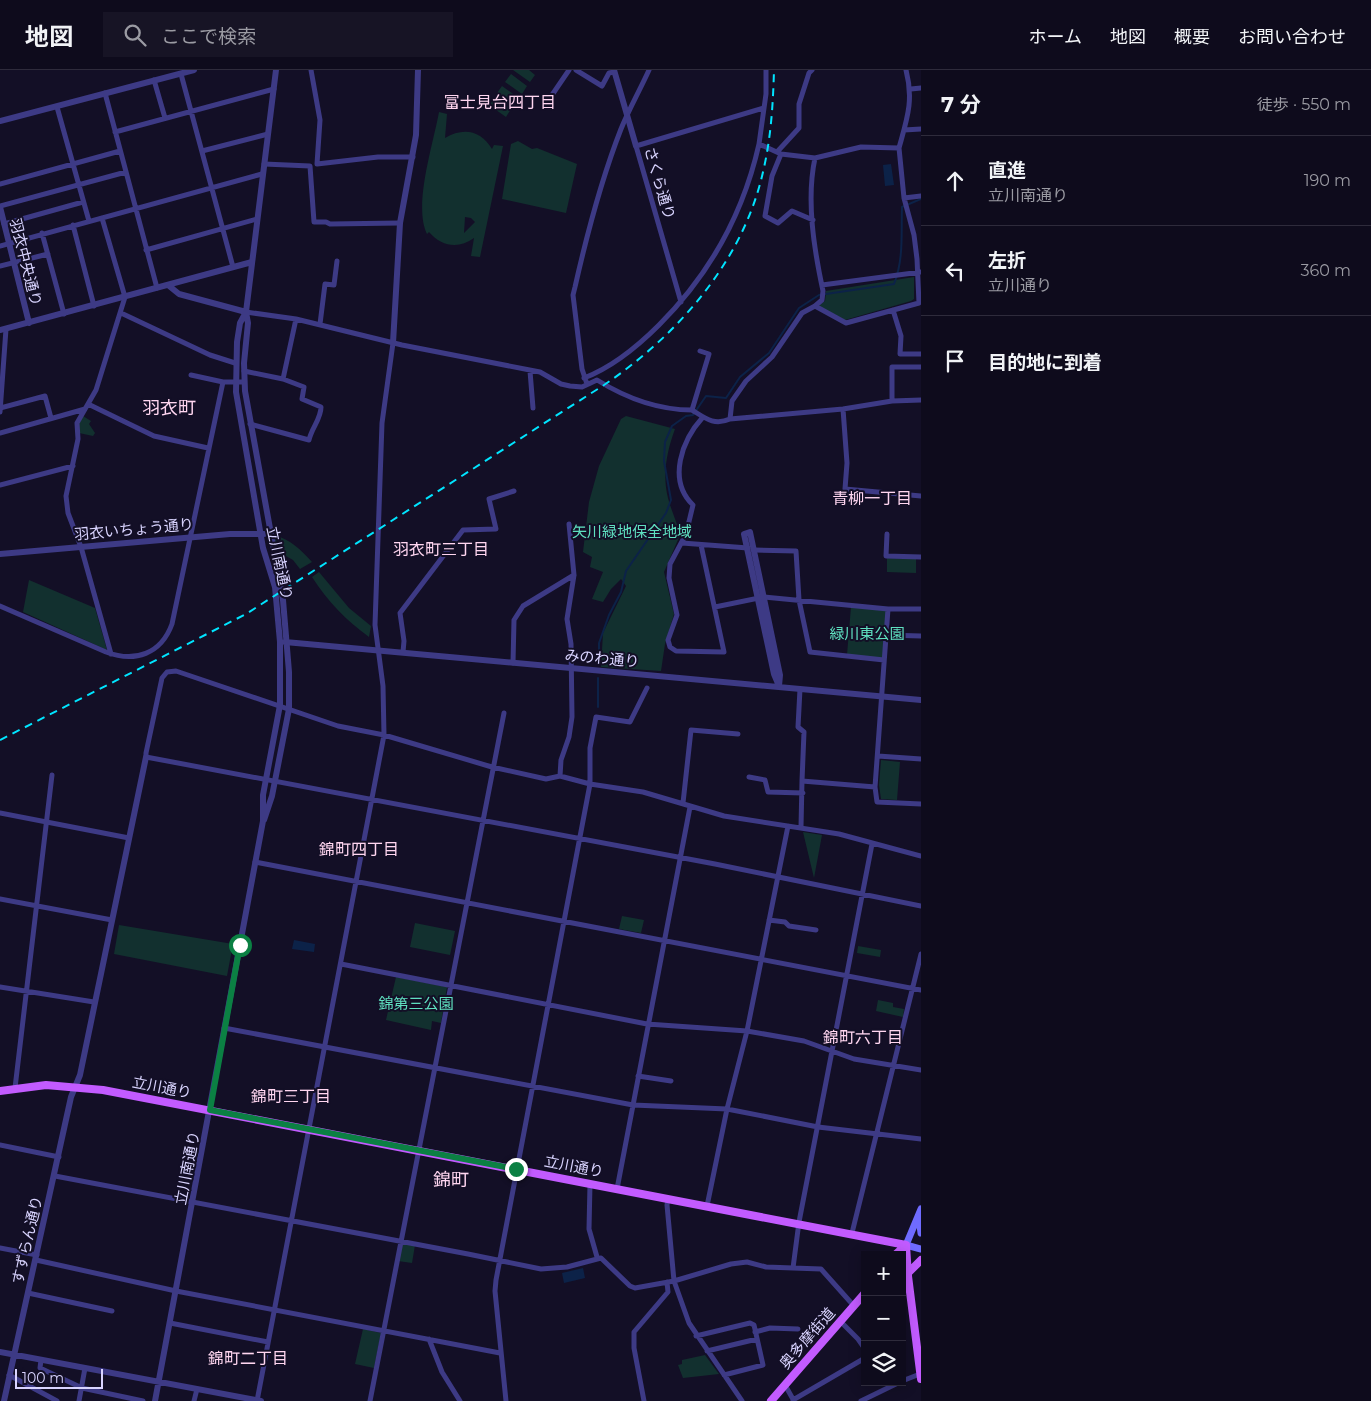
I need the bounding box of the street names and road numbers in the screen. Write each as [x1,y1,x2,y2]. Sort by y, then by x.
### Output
street label: さくら通り [641,144,679,222]
street label: 羽衣中央通り [6,216,46,308]
street label: 羽衣いちょう通り [73,514,195,544]
street label: 立川南通り [263,524,297,602]
street label: みのわ通り [564,645,640,671]
street label: 立川通り [131,1072,193,1102]
street label: 立川南通り [171,1129,203,1207]
street label: 立川通り [543,1151,605,1181]
street label: すずらん通り [8,1194,46,1286]
street label: 奥多摩街道 [775,1303,839,1373]

